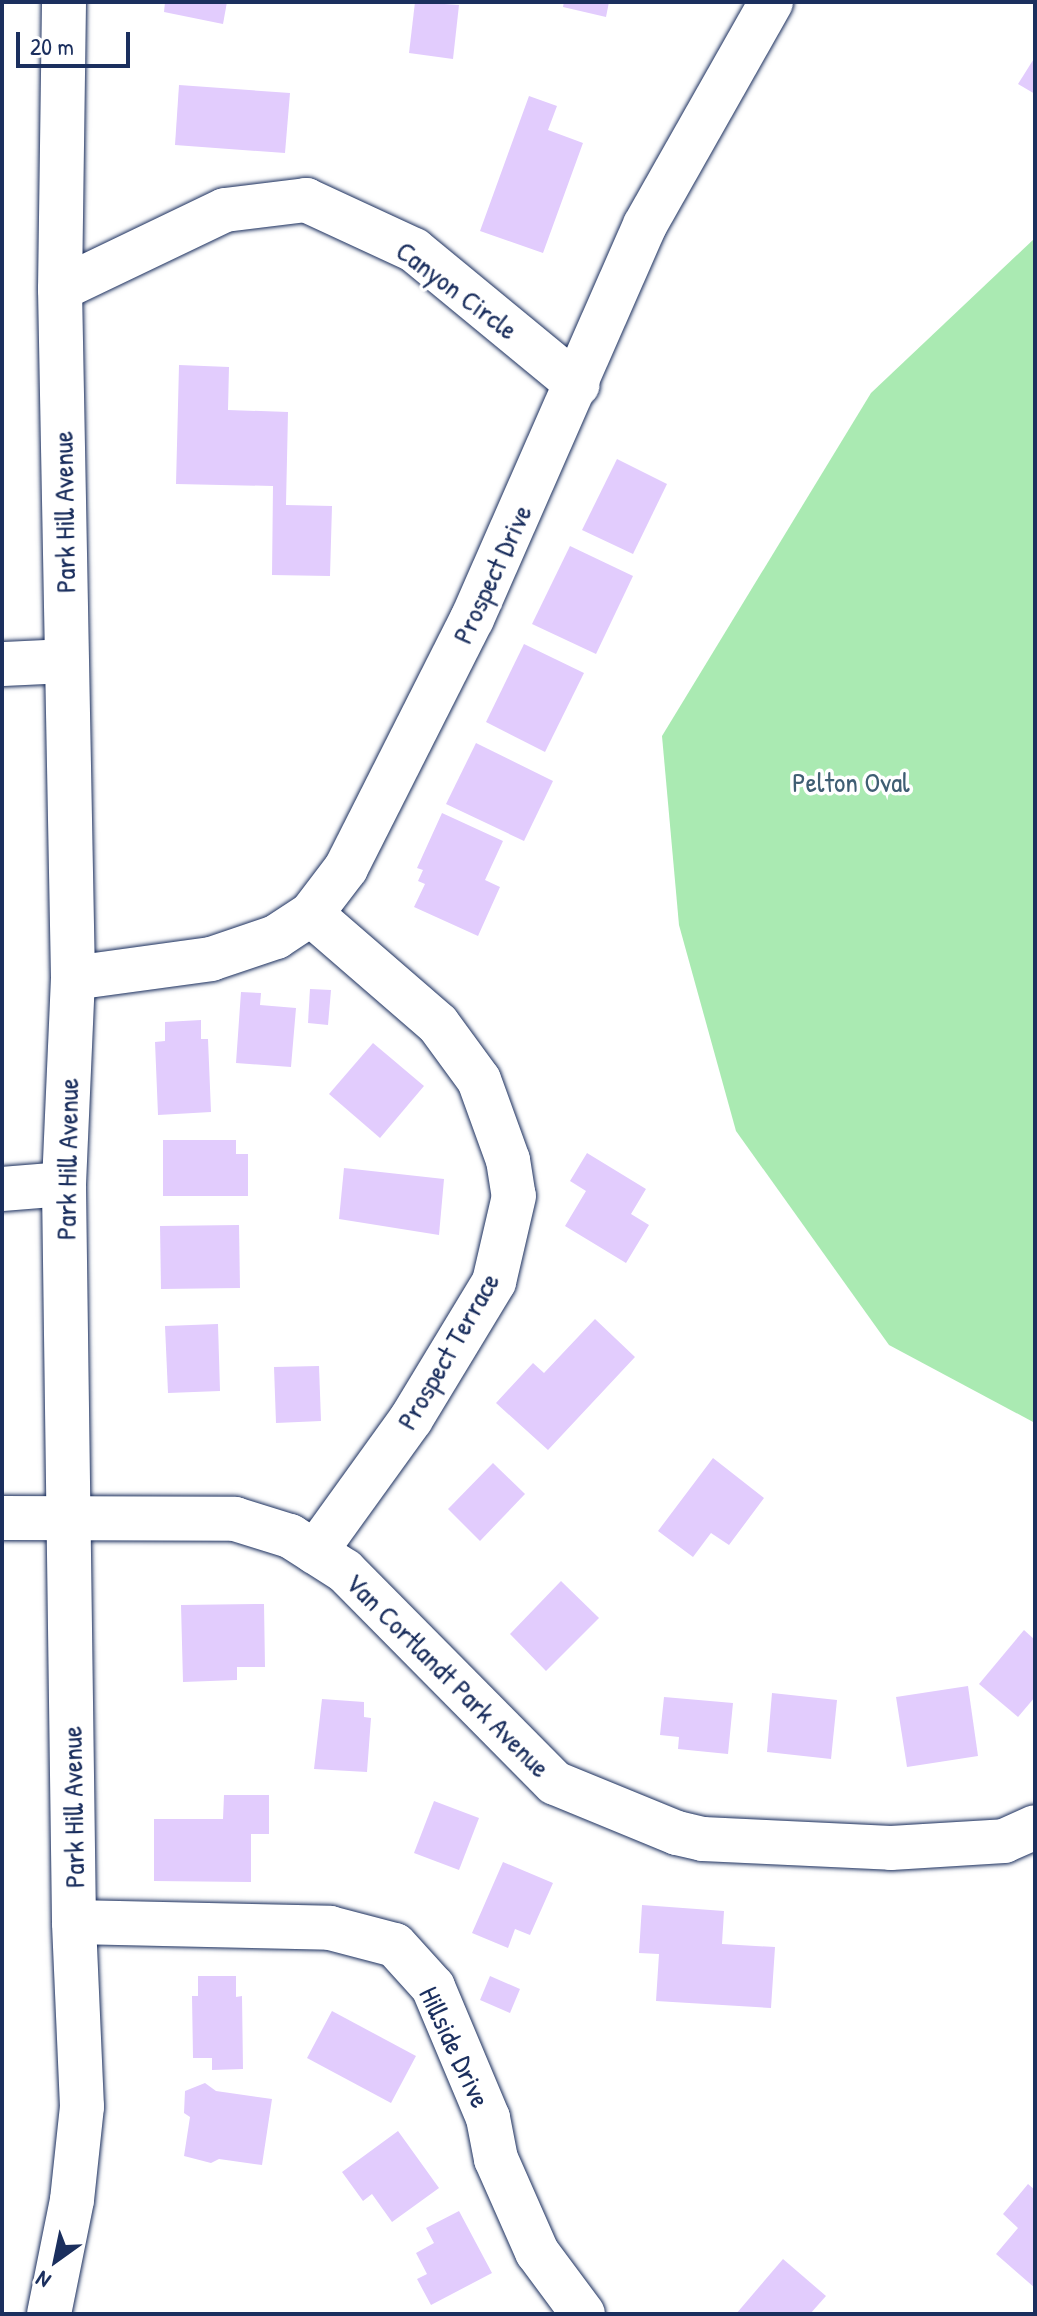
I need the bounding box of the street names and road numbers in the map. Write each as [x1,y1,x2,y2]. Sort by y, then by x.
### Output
street label: Canyon Circle [390,234,524,346]
street label: Park Hill Avenue [46,431,82,593]
street label: Prospect Drive [445,499,539,649]
street label: Park Hill Avenue [49,1078,85,1240]
street label: Prospect Terrace [390,1267,506,1435]
street label: Van Cortlandt Park Avenue [339,1566,557,1784]
street label: Park Hill Avenue [55,1726,91,1888]
street label: Hillside Drive [412,1981,498,2113]

